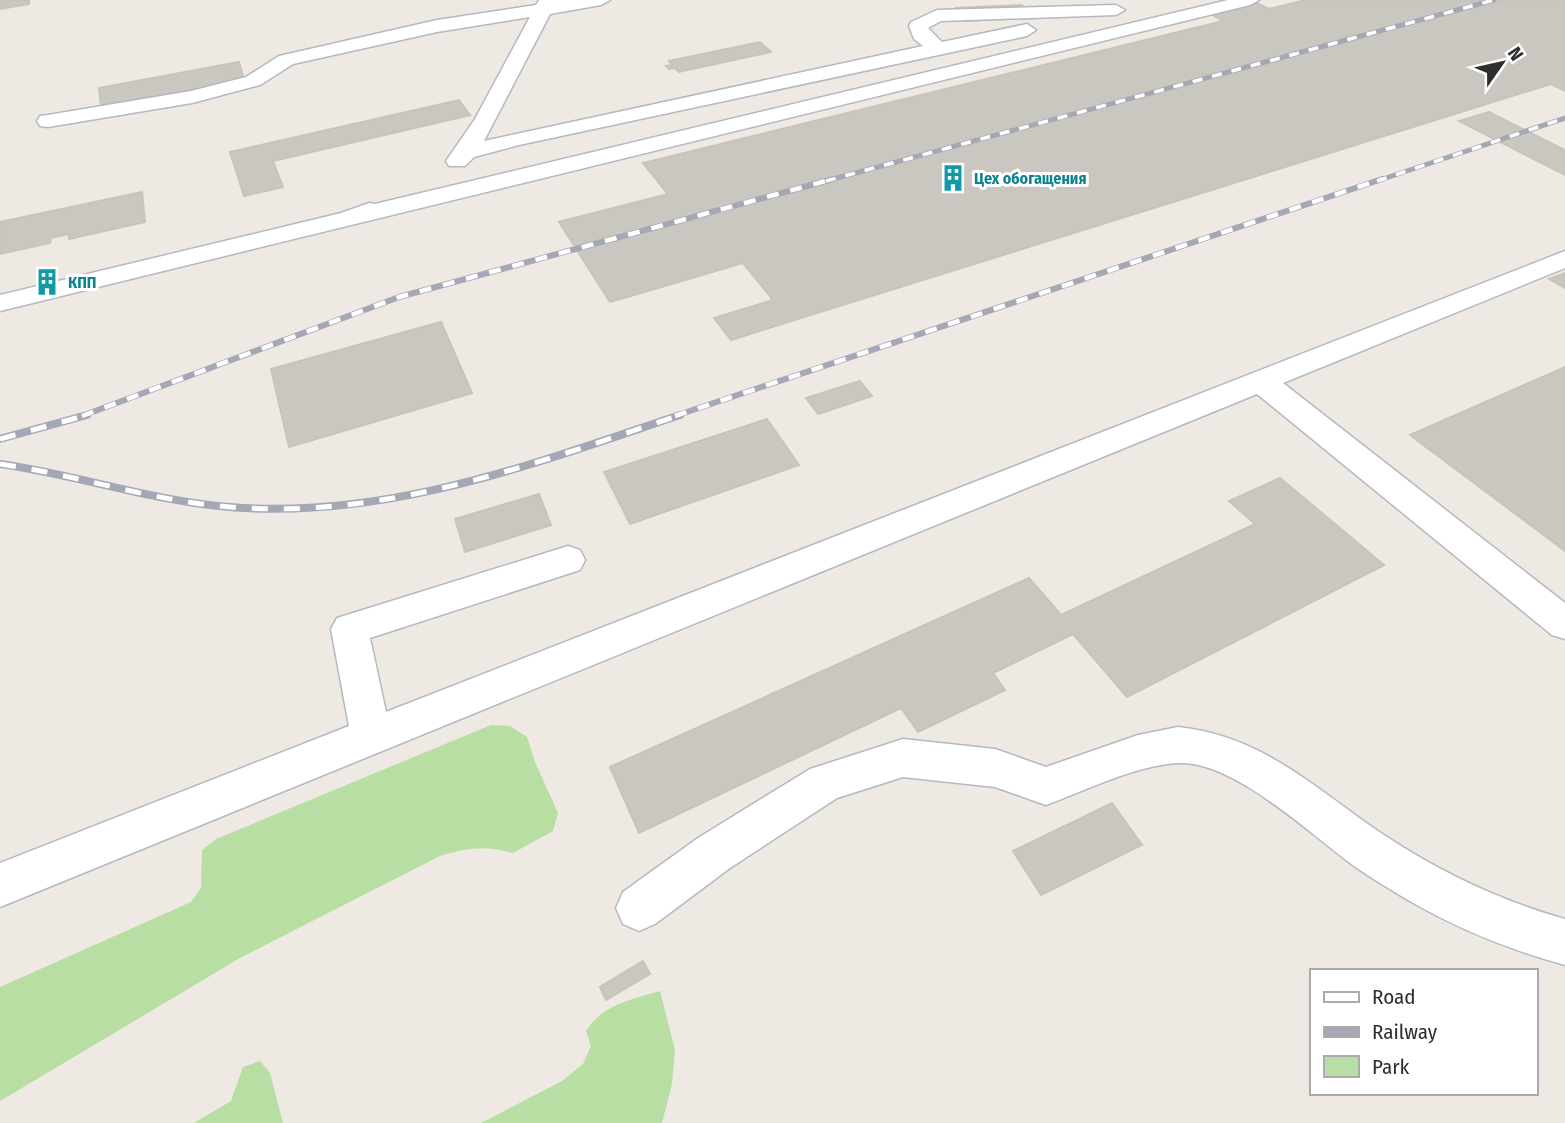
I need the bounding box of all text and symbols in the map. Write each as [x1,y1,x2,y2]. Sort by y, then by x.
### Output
north arrow [1467,28,1537,98]
text: N [1503,43,1528,65]
building icon: Цех обогащения [938,163,968,193]
place label: Цех обогащения [974,169,1087,188]
building icon: КПП [32,267,62,297]
place label: КПП [68,273,96,292]
legend [1310,969,1537,1095]
text: Road [1372,984,1416,1010]
text: Railway [1372,1019,1438,1045]
text: Park [1372,1054,1410,1080]

